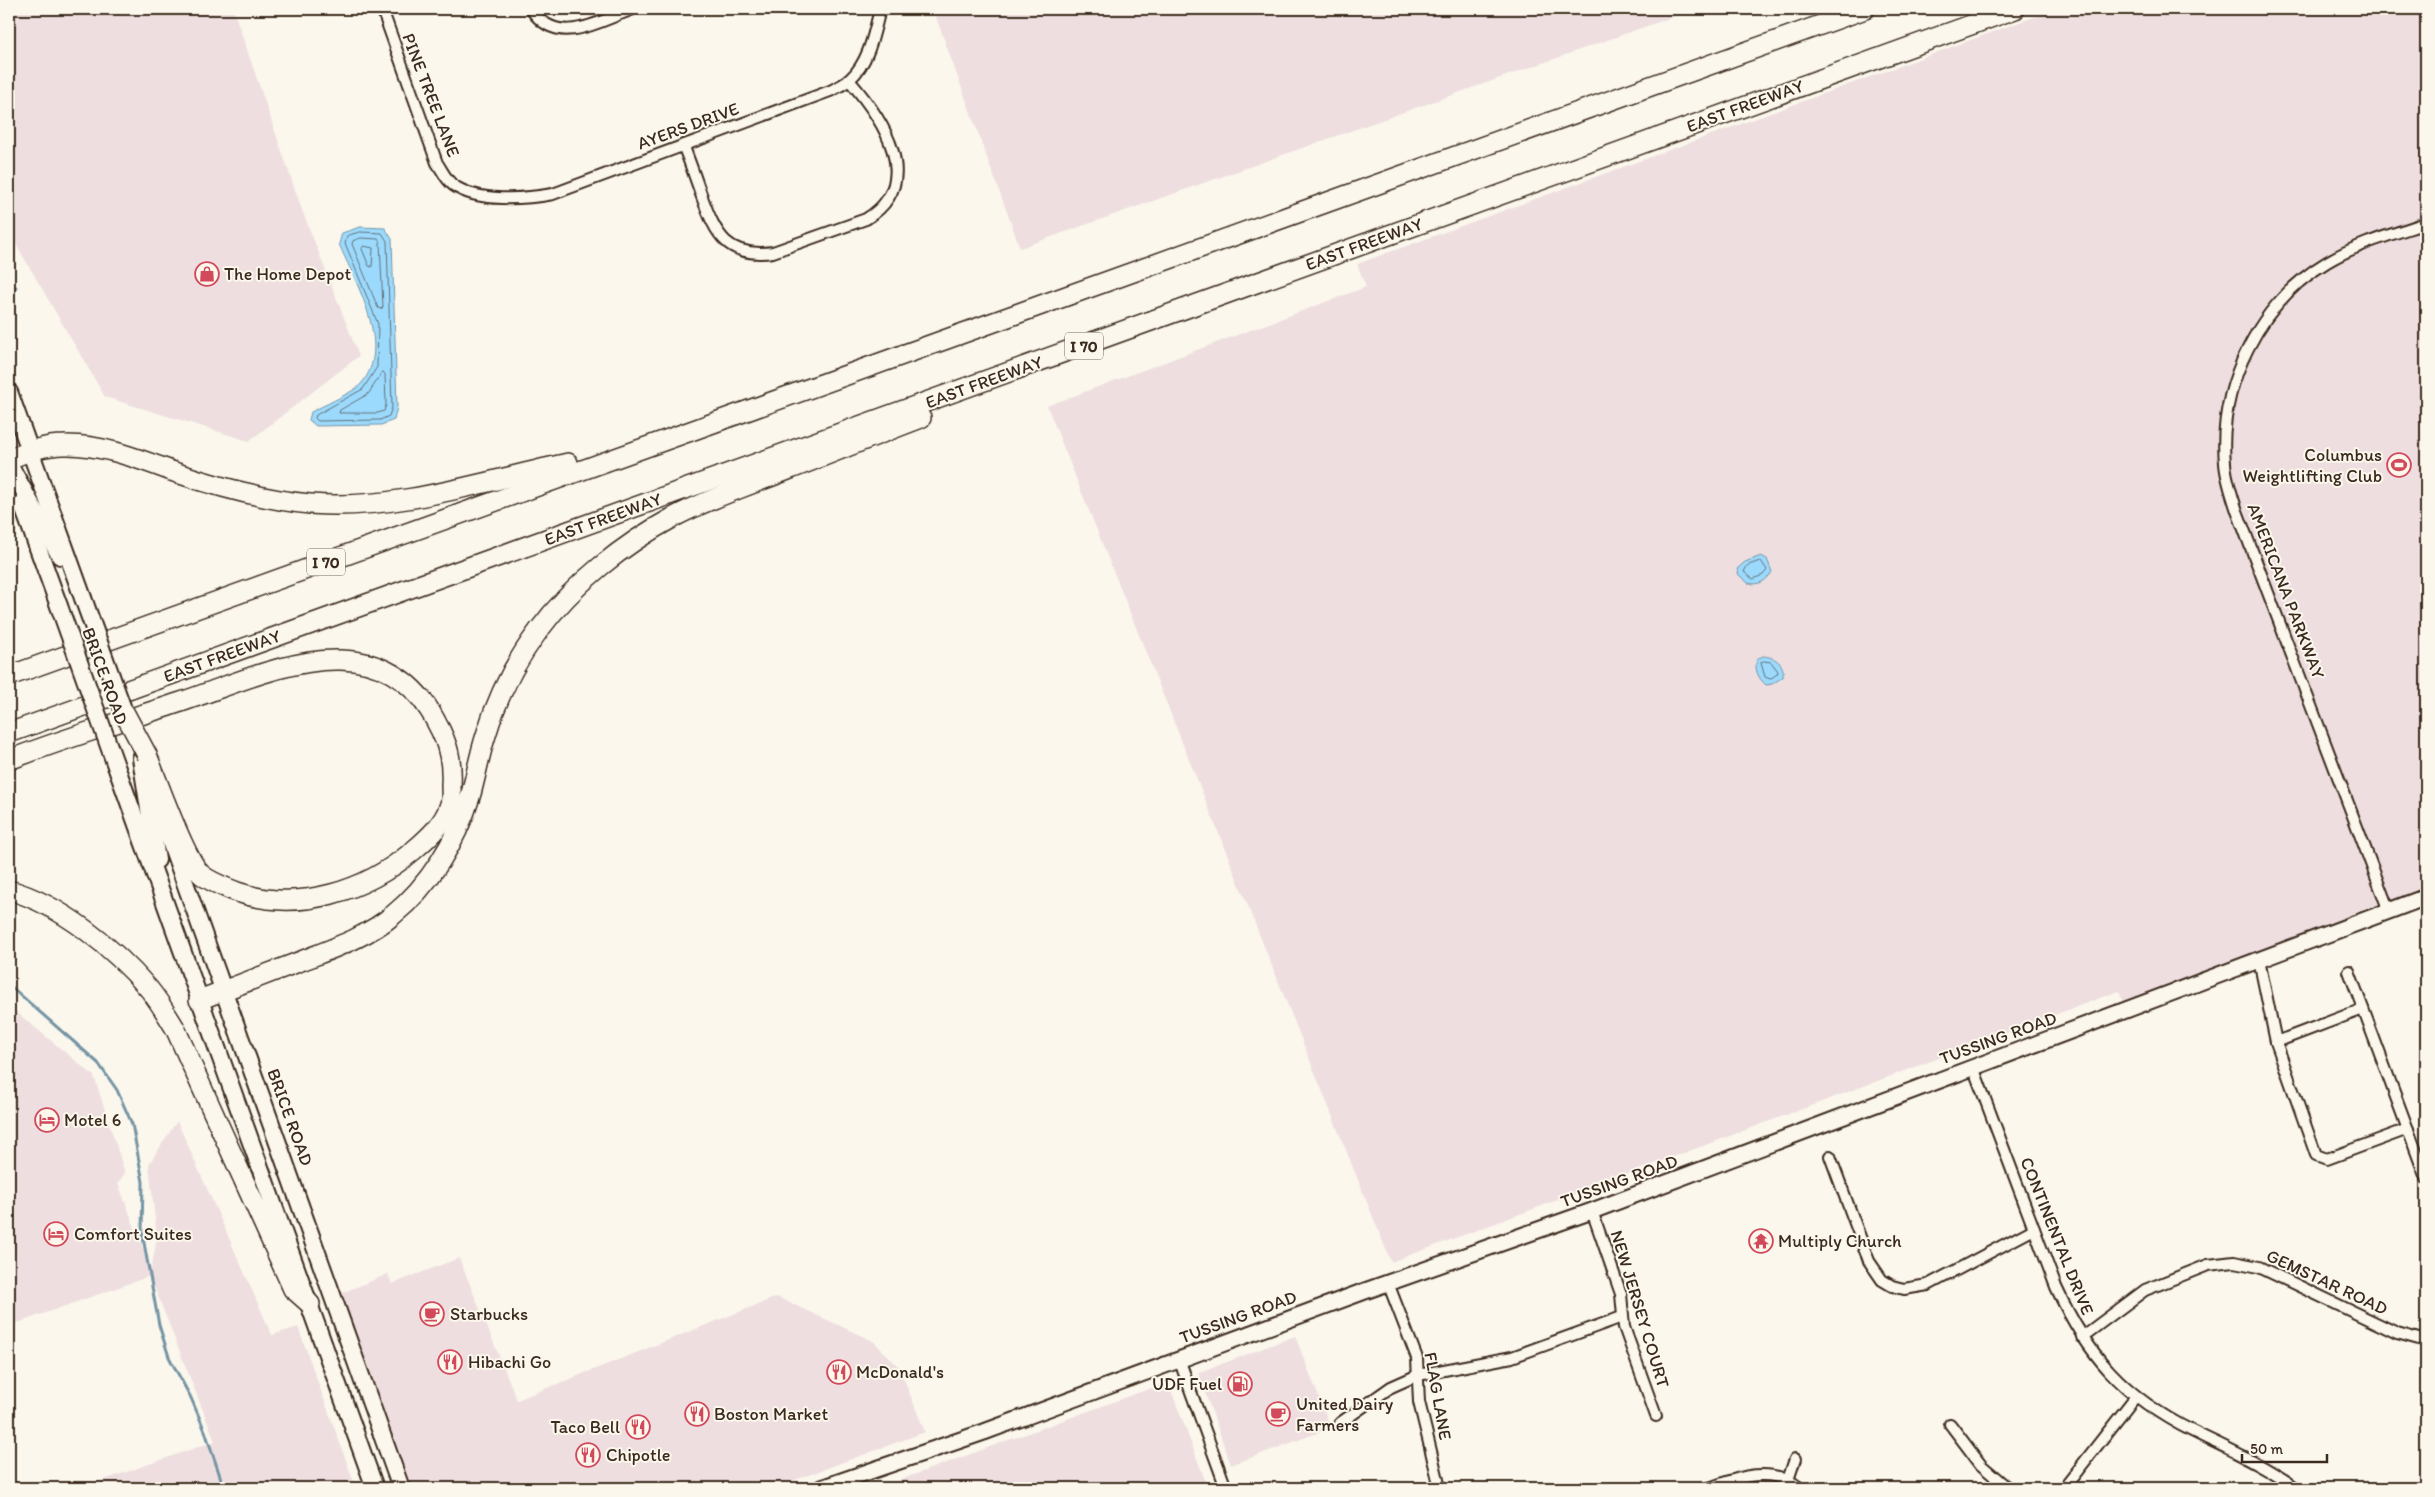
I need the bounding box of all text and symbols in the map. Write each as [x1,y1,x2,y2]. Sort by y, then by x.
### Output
street label: PINE TREE LANE [397,30,465,160]
street label: EAST FREEWAY [1684,74,1807,137]
street label: AYERS DRIVE [634,97,742,155]
street label: EAST FREEWAY [1303,212,1426,275]
shop icon: The Home Depot [194,261,220,287]
place label: The Home Depot [224,263,351,285]
road number: I 70 [1065,332,1103,360]
street label: EAST FREEWAY [923,350,1046,413]
place label: Columbus Weightlifting Club [2243,444,2382,487]
sports icon: Columbus Weightlifting Club [2386,452,2412,478]
street label: EAST FREEWAY [542,487,665,550]
street label: AMERICANA PARKWAY [2242,500,2330,682]
road number: I 70 [307,548,345,576]
street label: BRICE ROAD [77,624,133,728]
street label: EAST FREEWAY [161,624,284,687]
street label: TUSSING ROAD [1936,1007,2060,1069]
street label: BRICE ROAD [262,1065,318,1169]
hotel icon: Motel 6 [34,1107,60,1133]
place label: Motel 6 [64,1109,121,1131]
street label: TUSSING ROAD [1557,1150,1681,1212]
street label: CONTINENTAL DRIVE [2015,1154,2099,1318]
hotel icon: Comfort Suites [43,1221,69,1247]
place label: Comfort Suites [74,1223,192,1245]
street label: NEW JERSEY COURT [1606,1228,1674,1390]
temple icon: Multiply Church [1748,1228,1774,1254]
place label: Multiply Church [1778,1230,1902,1252]
street label: GEMSTAR ROAD [2263,1244,2391,1320]
street label: TUSSING ROAD [1176,1286,1300,1348]
cafe icon: Starbucks [419,1301,445,1327]
place label: Starbucks [450,1303,528,1325]
restaurant icon: Hibachi Go [437,1349,463,1375]
street label: FLAG LANE [1419,1350,1457,1442]
place label: Hibachi Go [468,1351,551,1373]
restaurant icon: McDonald's [826,1359,852,1385]
place label: McDonald's [856,1361,944,1383]
fuel station icon: UDF Fuel [1227,1371,1253,1397]
place label: UDF Fuel [1152,1373,1222,1395]
place label: United Dairy Farmers [1296,1393,1394,1436]
restaurant icon: Boston Market [684,1401,710,1427]
cafe icon: United Dairy Farmers [1265,1401,1291,1427]
place label: Boston Market [714,1403,828,1425]
restaurant icon: Taco Bell [625,1414,651,1440]
place label: Taco Bell [550,1416,620,1438]
scale bar [2242,1432,2328,1464]
text: 50 m [2250,1440,2283,1458]
restaurant icon: Chipotle [575,1442,601,1468]
place label: Chipotle [606,1444,670,1466]

